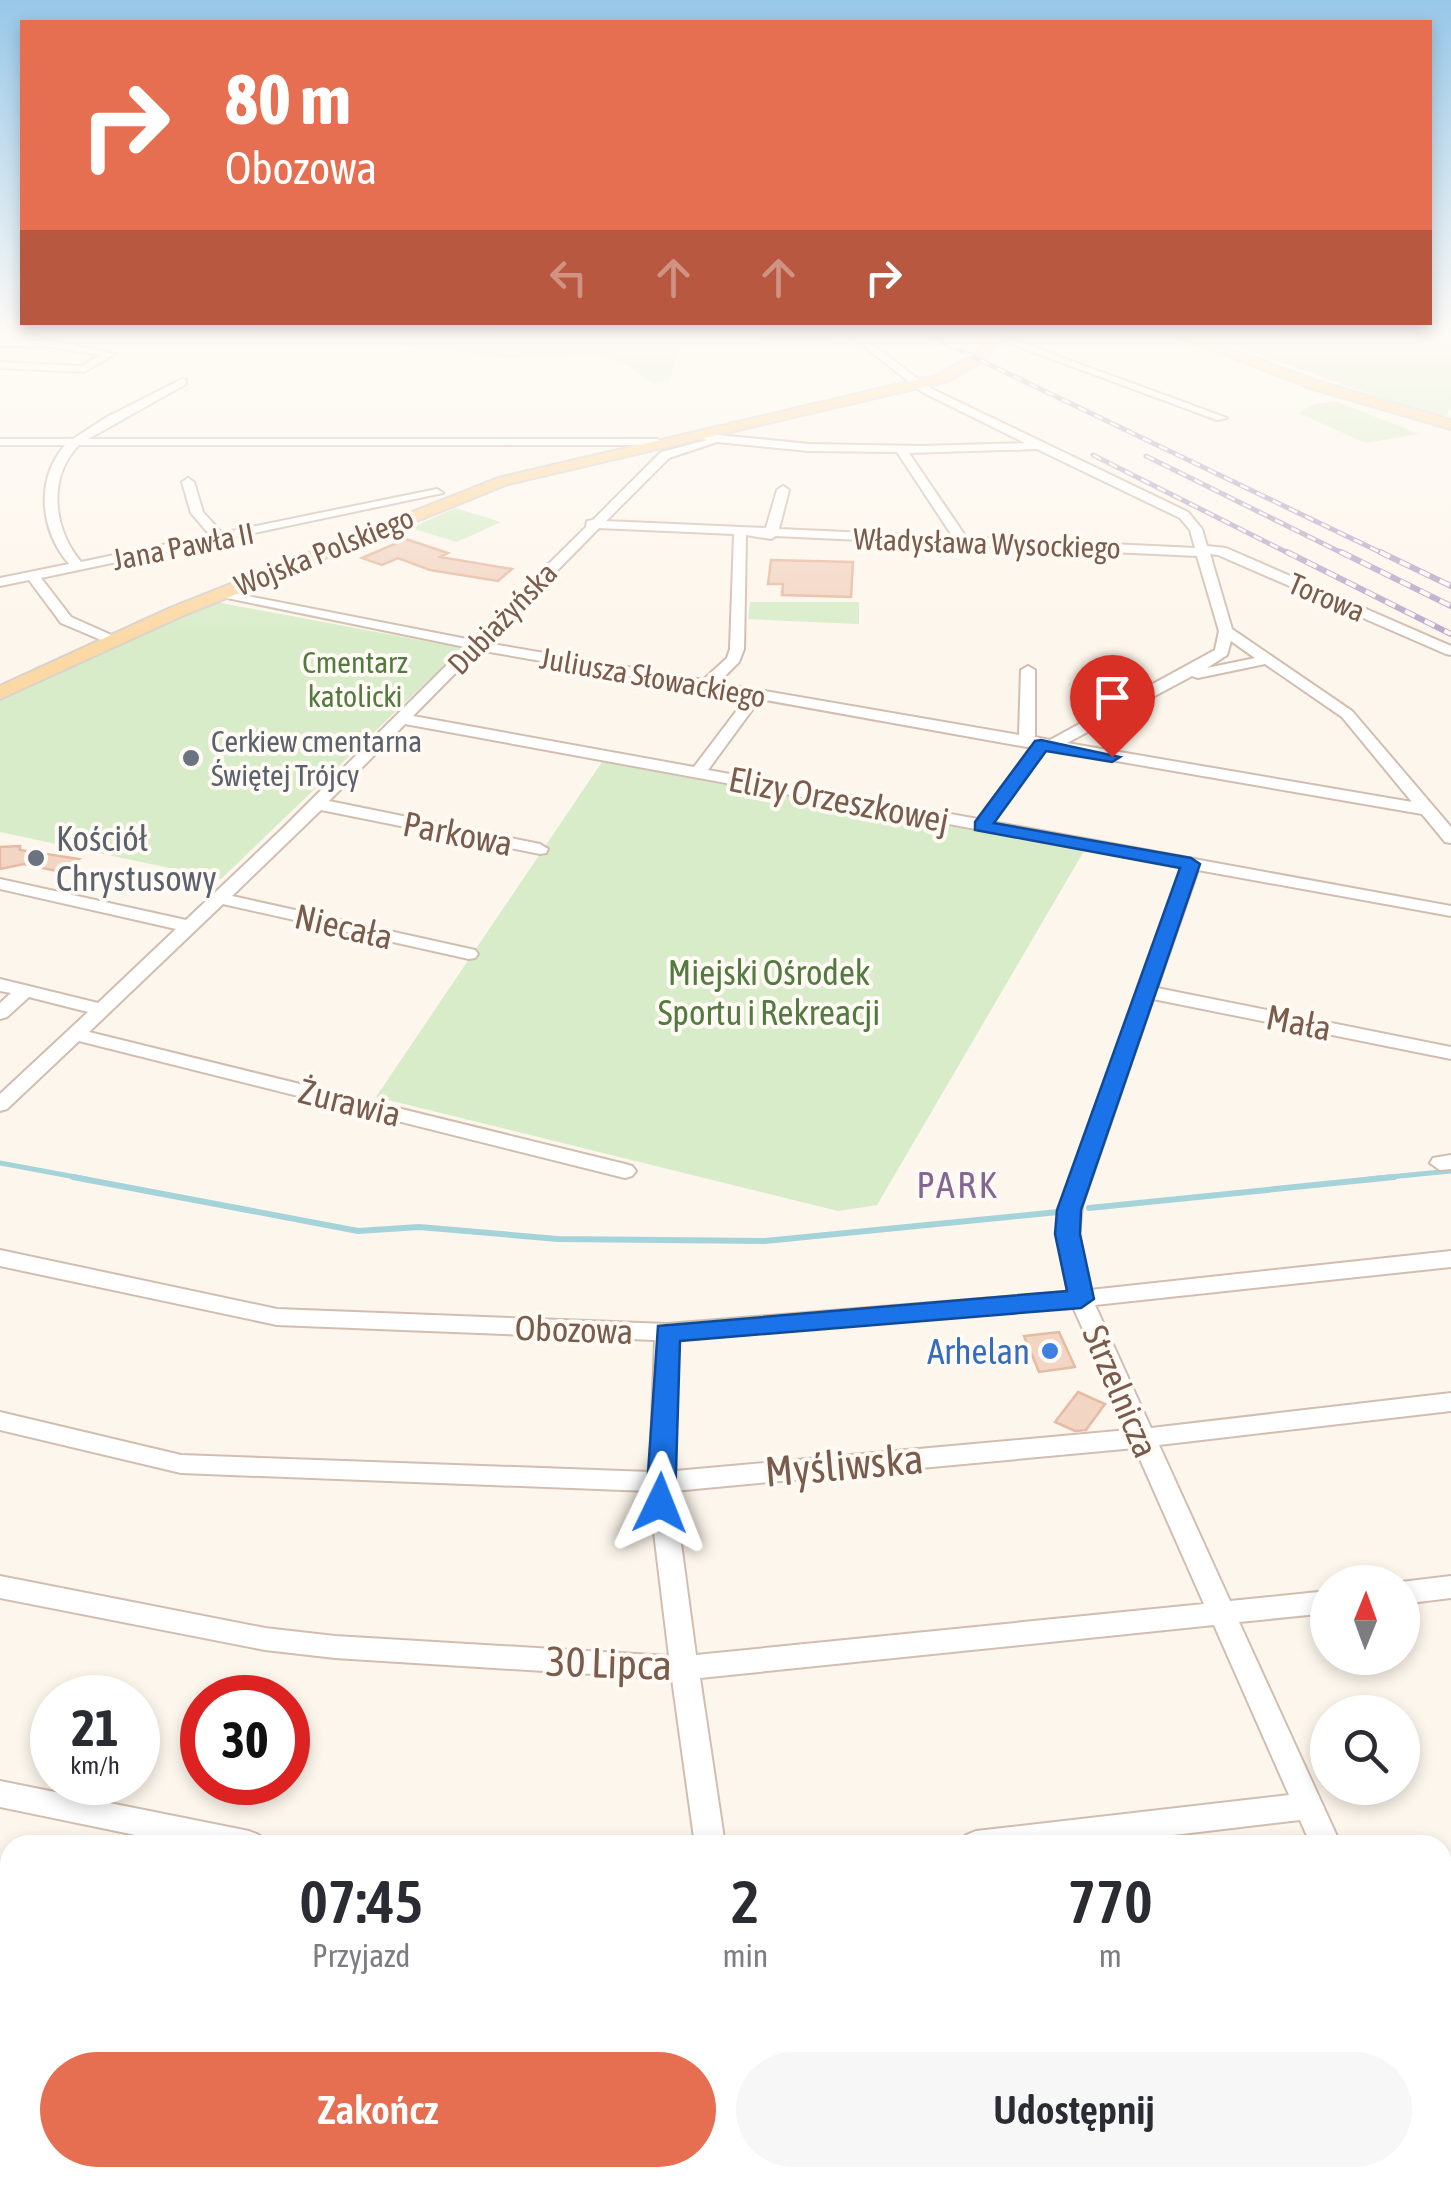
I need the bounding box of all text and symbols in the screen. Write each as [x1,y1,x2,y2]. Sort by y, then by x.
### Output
text: 80 m [225,59,351,139]
icon: right [60,60,190,190]
text: Obozowa [225,142,377,194]
icon: left [541,250,596,305]
icon: ahead [646,250,701,305]
icon: ahead [751,250,806,305]
icon: right [856,250,911,305]
street label: Wojska Polskiego [230,500,418,602]
street label: Jana Pawła II [109,516,257,576]
street label: Władysława Wysockiego [853,521,1121,565]
street label: Dubiażyńska [441,555,563,681]
street label: Torowa [1284,566,1370,628]
street label: Juliusza Słowackiego [537,640,769,714]
park label: Cmentarz katolicki [302,645,408,713]
pin [1070,655,1155,758]
icon: arrive [1085,670,1140,725]
place label: Cerkiew cmentarna Świętej Trójcy [211,724,422,792]
marker: Cerkiew cmentarna Świętej Trójcy [180,747,202,769]
street label: Elizy Orzeszkowej [726,758,952,840]
street label: Parkowa [400,803,516,863]
place label: Kościół Chrystusowy [56,818,217,898]
marker: Kościół Chrystusowy [25,847,47,869]
street label: Niecała [291,895,397,957]
park label: Miejski Ośrodek Sportu i Rekreacji [658,952,880,1032]
street label: Mała [1263,996,1335,1048]
street label: Żurawia [295,1070,405,1134]
district label: PARK [916,1163,1000,1206]
street label: Obozowa [514,1307,634,1351]
street label: Strzelnicza [1075,1319,1167,1463]
place label: Arhelan [927,1331,1030,1371]
marker: Arhelan [1039,1340,1061,1362]
street label: Myśliwska [763,1434,925,1496]
position arrow [608,1451,712,1555]
north arrow [1310,1565,1420,1675]
map controls [1310,1565,1420,1805]
street label: 30 Lipca [545,1637,673,1689]
speed limit sign: 30 [180,1675,310,1805]
button: search [1310,1695,1420,1805]
text: 21 [71,1699,118,1757]
text: km/h [70,1751,120,1779]
text: 07:45 [299,1867,423,1936]
text: 2 [731,1867,760,1936]
text: 770 [1068,1867,1152,1936]
text: Przyjazd [312,1937,410,1974]
text: min [722,1937,768,1974]
text: m [1099,1937,1122,1974]
button: Zakończ [40,2052,716,2167]
button: Udostępnij [736,2052,1412,2167]

